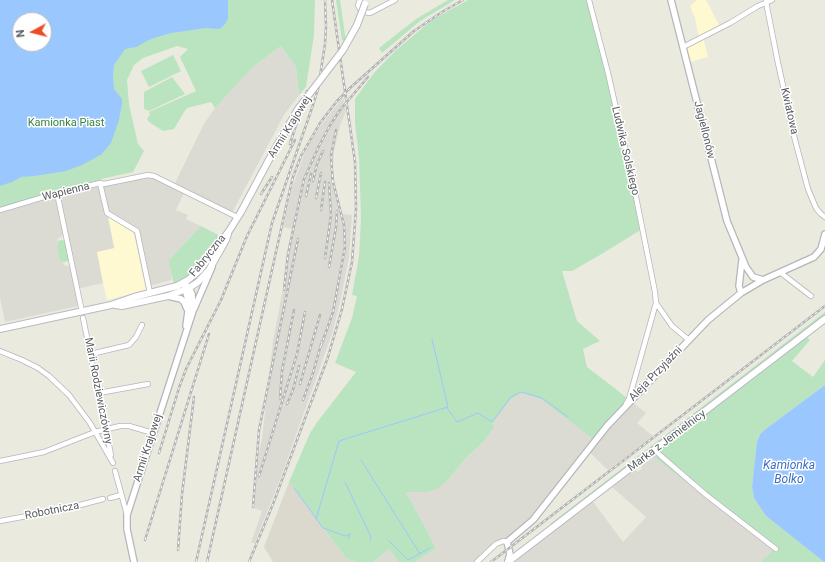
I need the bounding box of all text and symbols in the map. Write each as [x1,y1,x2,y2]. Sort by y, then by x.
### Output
north arrow [12,12,52,52]
text: N [14,29,28,38]
street label: Kwiatowa [777,86,801,136]
street label: Armii Krajowej [266,94,314,160]
street label: Jagiellonów [690,100,718,160]
street label: Ludwika Solskiego [608,105,642,197]
park label: Kamionka Piast [28,116,104,130]
street label: Wapienna [41,180,91,204]
street label: Fabryczna [187,232,229,280]
street label: Marii Rodziewiczówny [81,336,115,446]
street label: Aleja Przyjaźni [627,344,685,404]
street label: Marka z Jemielnicy [625,407,709,475]
street label: Armii Krajowej [131,412,165,484]
water label: Kamionka Bolko [763,459,815,487]
street label: Robotnicza [24,499,80,523]

